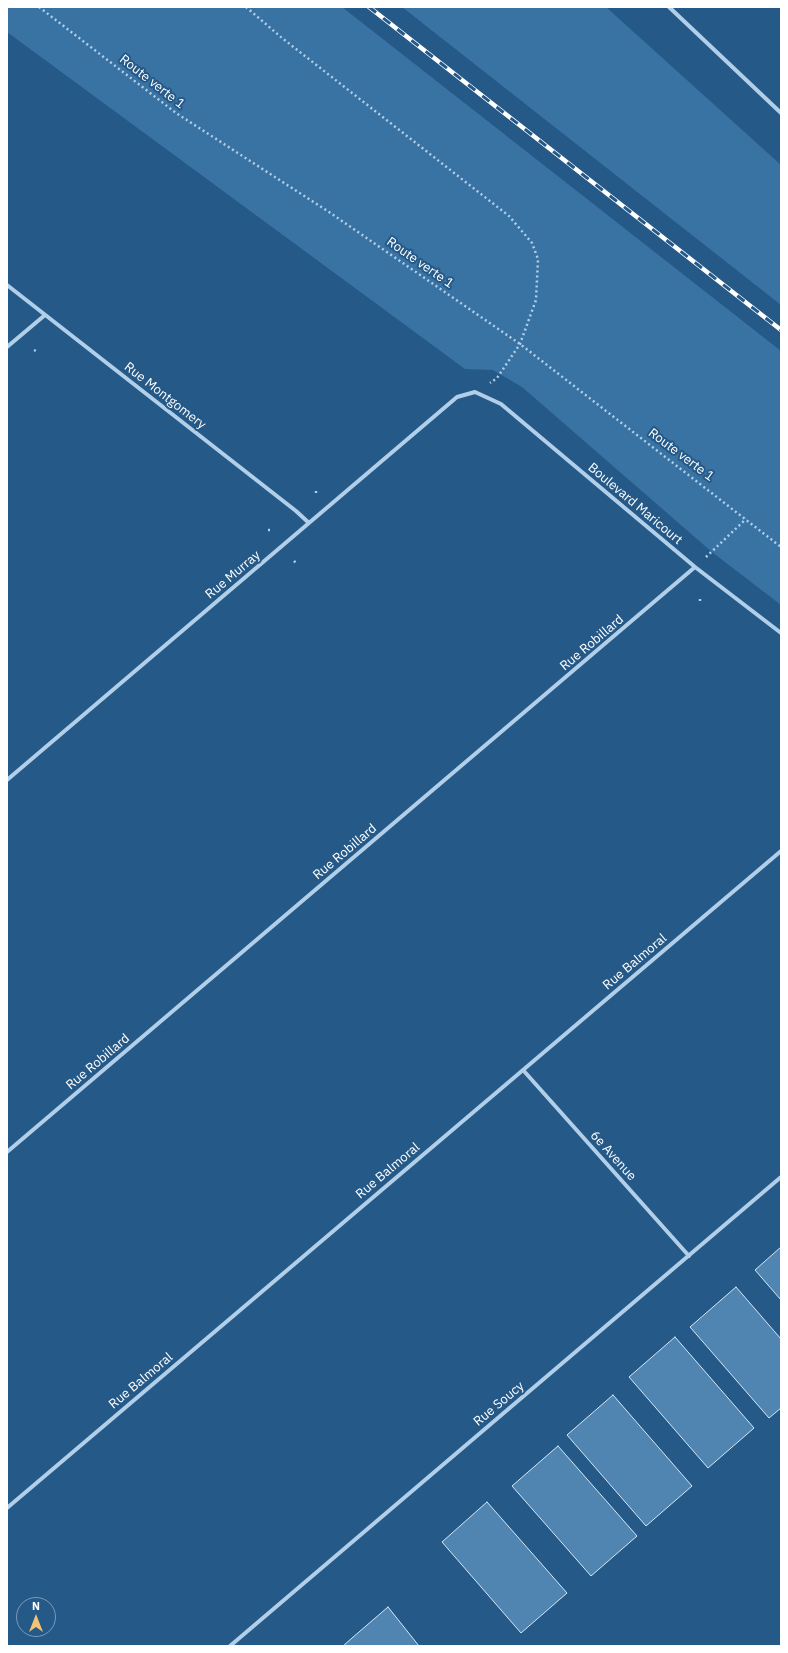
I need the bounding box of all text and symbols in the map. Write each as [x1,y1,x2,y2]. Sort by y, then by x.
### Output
street label: Route verte 1 [116,52,188,112]
street label: Route verte 1 [383,234,457,292]
street label: Rue Montgomery [121,359,209,433]
street label: Route verte 1 [645,425,717,485]
street label: Boulevard Maricourt [585,460,685,548]
street label: Rue Murray [202,548,264,602]
street label: Rue Robillard [557,612,627,674]
street label: Rue Robillard [310,821,380,883]
street label: Rue Balmoral [600,931,670,993]
street label: Rue Robillard [63,1031,133,1093]
street label: 6e Avenue [587,1128,639,1184]
street label: Rue Balmoral [353,1140,423,1202]
street label: Rue Balmoral [106,1350,176,1412]
street label: Rue Soucy [471,1378,527,1430]
north arrow [16,1597,56,1637]
text: N [32,1599,40,1613]

